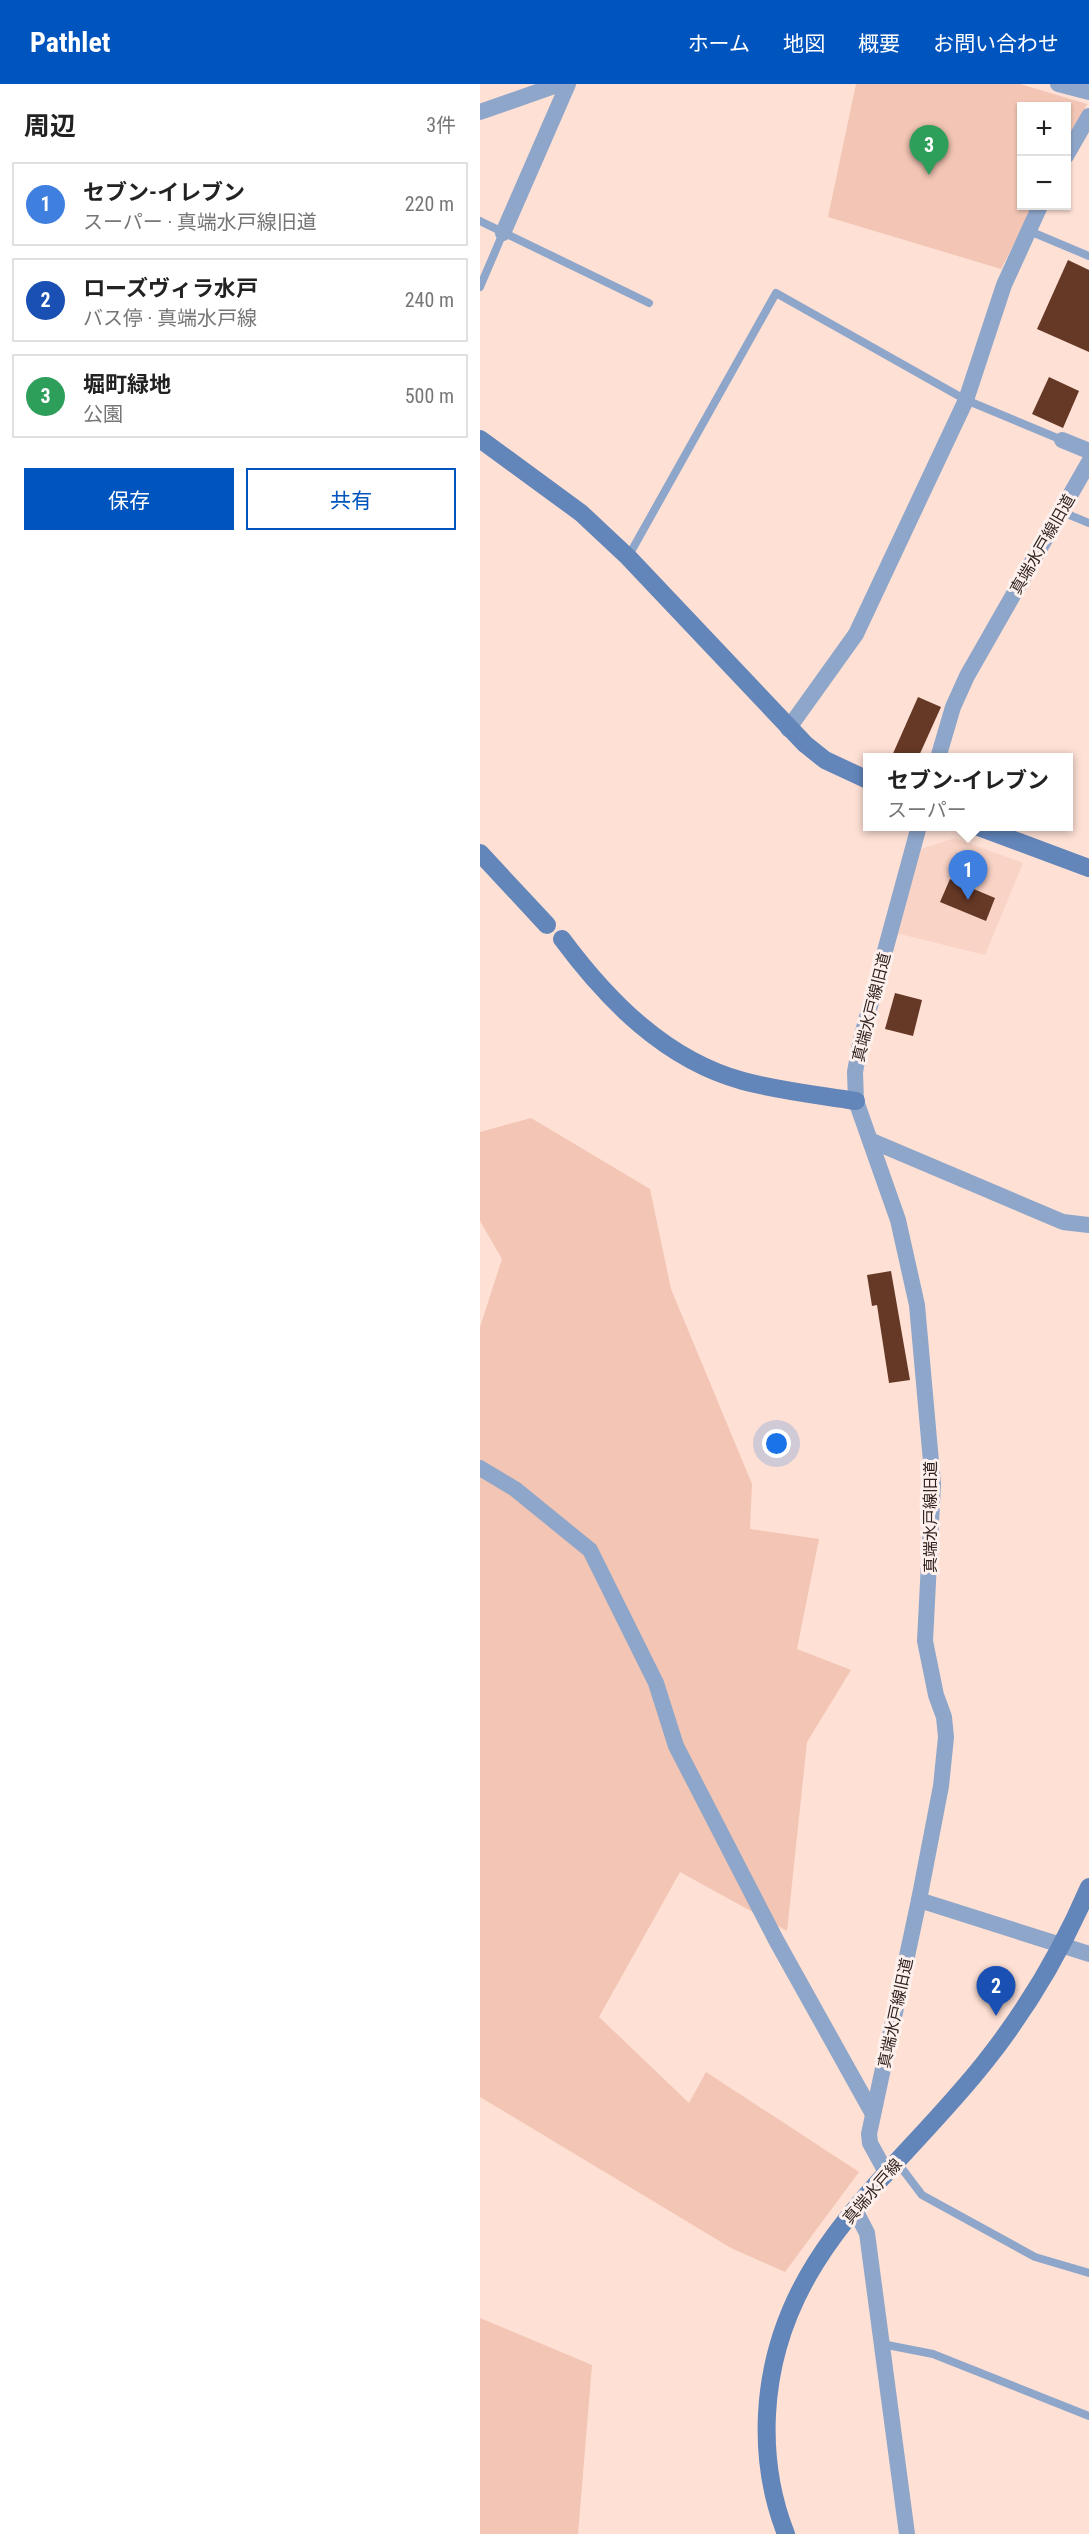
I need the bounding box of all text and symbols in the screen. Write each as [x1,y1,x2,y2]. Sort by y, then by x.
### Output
text: Pathlet [30,26,110,59]
text: ホーム [688,32,750,56]
text: 地図 [783,32,825,56]
text: 概要 [858,32,900,56]
text: お問い合わせ [933,32,1059,56]
map controls [1017,102,1071,210]
button: + [1017,102,1071,156]
text: 周辺 [24,111,76,141]
text: 3件 [426,113,456,137]
pin: 3 [910,126,948,175]
button: − [1017,156,1071,210]
text: セブン-イレブン [83,180,245,205]
text: 1 [40,192,51,216]
text: 220 m [405,192,454,216]
text: スーパー · 真端水戸線旧道 [83,210,317,234]
text: ローズヴィラ水戸 [83,276,258,301]
text: 2 [40,288,51,312]
text: 240 m [405,288,454,312]
text: バス停 · 真端水戸線 [83,306,257,330]
text: 堀町緑地 [83,372,171,397]
text: 3 [40,384,51,408]
text: 500 m [405,384,454,408]
text: 公園 [83,402,123,426]
button: 保存 [24,468,234,530]
button: 共有 [246,468,456,530]
street label: 真端水戸線旧道 [1006,491,1079,598]
popup [863,753,1073,831]
text: セブン-イレブン [887,768,1049,793]
text: スーパー [887,798,967,822]
pin: 1 [948,850,988,900]
street label: 真端水戸線旧道 [849,950,894,1064]
your location [762,1429,791,1458]
street label: 真端水戸線旧道 [921,1461,940,1573]
street label: 真端水戸線旧道 [875,1956,916,2070]
pin: 2 [976,1966,1016,2016]
street label: 真端水戸線 [839,2155,906,2228]

